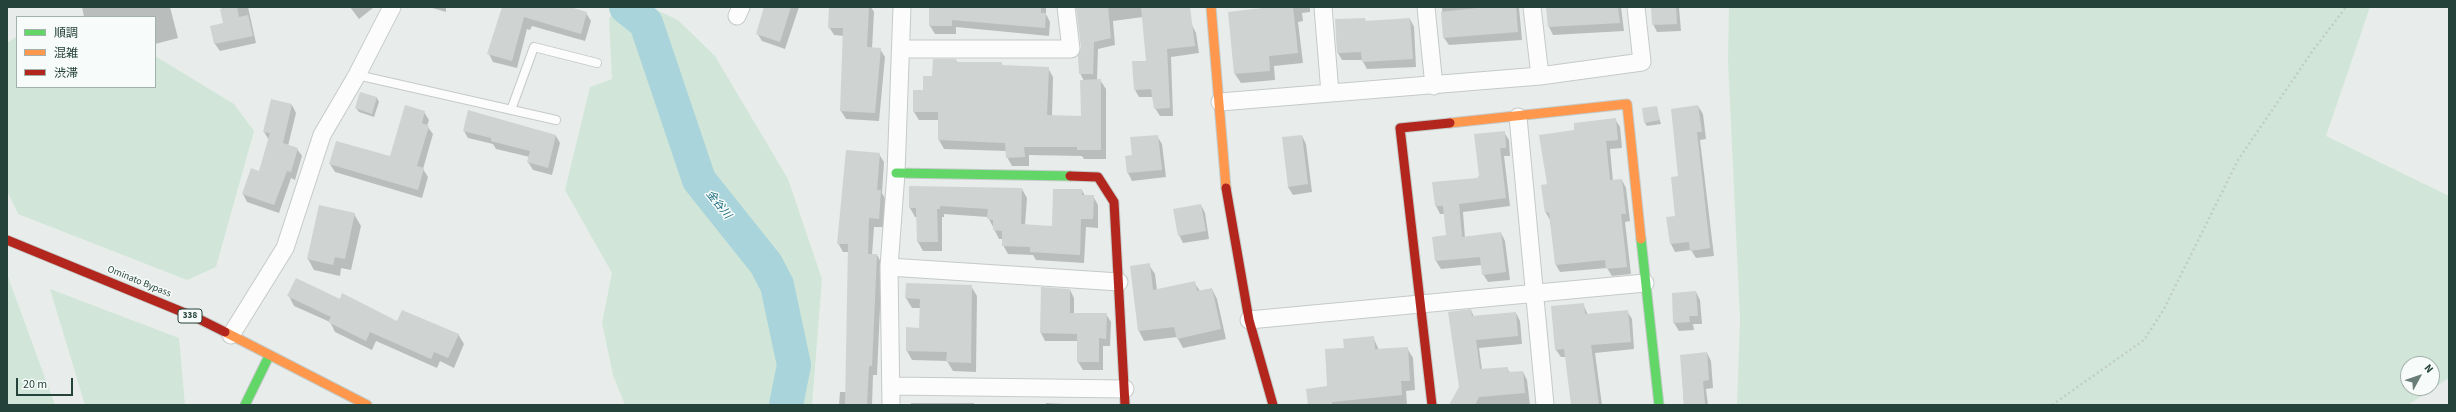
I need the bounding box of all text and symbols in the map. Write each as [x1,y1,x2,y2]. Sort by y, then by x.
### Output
legend [16,16,156,88]
text: 順調 [54,25,78,42]
text: 混雑 [54,45,78,62]
text: 渋滞 [54,65,78,82]
water label: 金谷川 [702,188,734,222]
street label: Ominato Bypass [105,264,173,300]
road number: 338 [178,309,202,323]
north arrow [2400,356,2440,396]
text: N [2421,361,2437,376]
scale bar [18,370,75,396]
text: 20 m [23,376,47,393]

